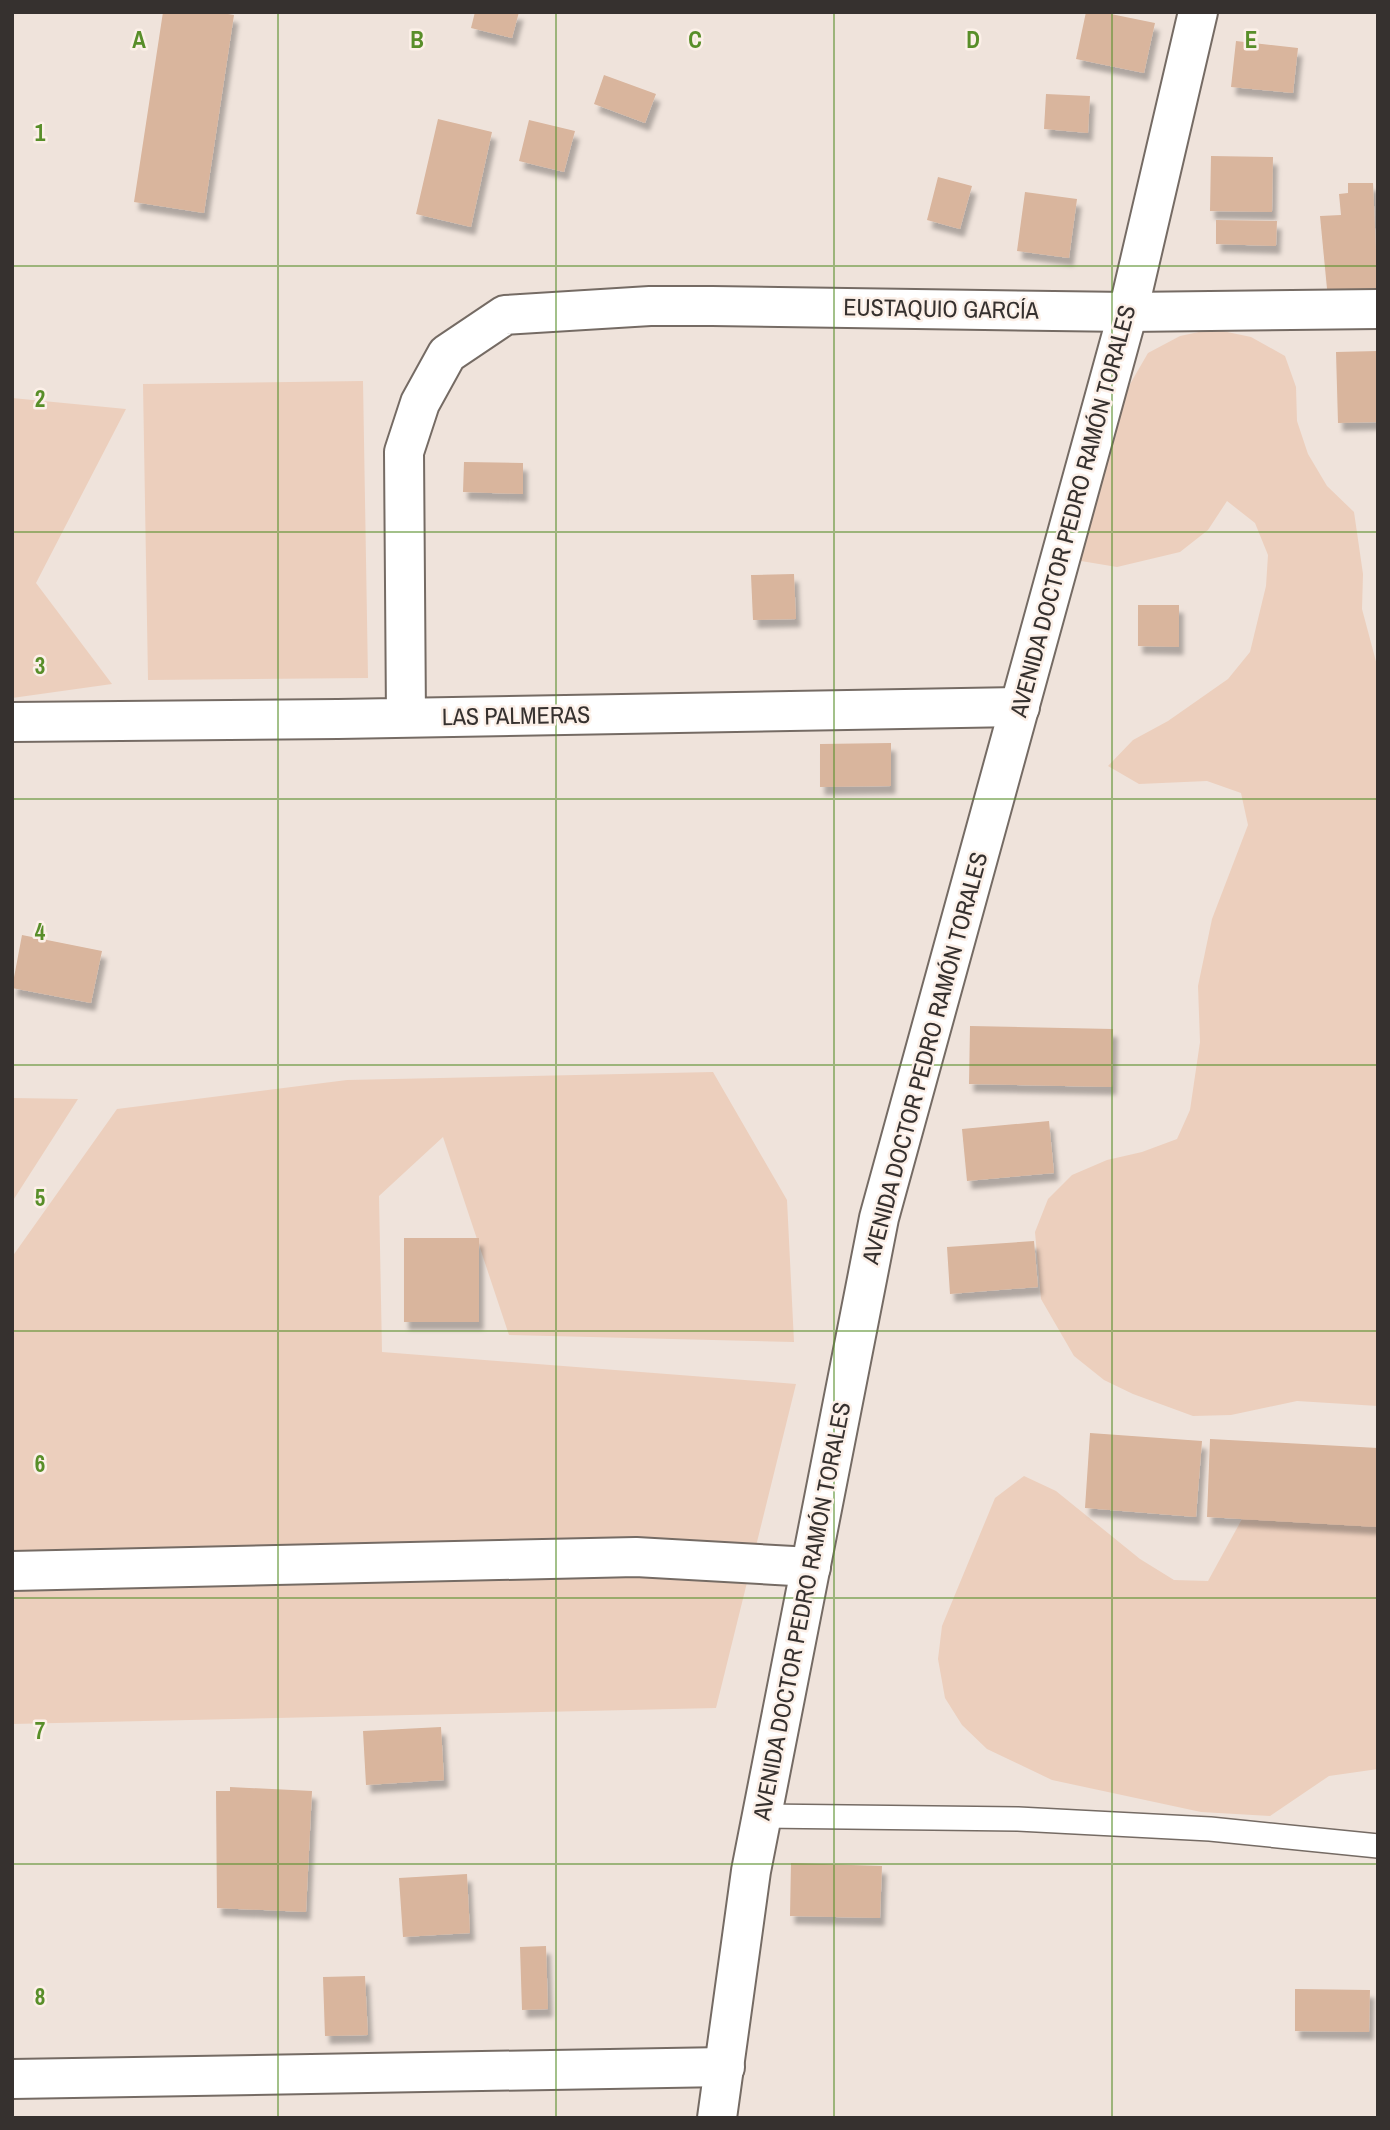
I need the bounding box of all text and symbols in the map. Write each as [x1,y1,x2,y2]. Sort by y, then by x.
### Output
text: A [132,24,146,55]
text: B [410,24,424,55]
text: C [688,24,702,55]
text: D [966,24,980,55]
text: E [1245,24,1257,55]
text: 1 [35,117,46,148]
street label: EUSTAQUIO GARCÍA [843,290,1040,326]
street label: AVENIDA DOCTOR PEDRO RAMÓN TORALES [1001,301,1143,721]
text: 2 [35,383,45,414]
text: 3 [35,650,45,681]
street label: LAS PALMERAS [442,698,590,732]
street label: AVENIDA DOCTOR PEDRO RAMÓN TORALES [853,848,995,1268]
text: 4 [35,916,46,947]
text: 5 [35,1182,45,1213]
street label: AVENIDA DOCTOR PEDRO RAMÓN TORALES [745,1399,857,1824]
text: 6 [35,1448,45,1479]
text: 7 [35,1715,45,1746]
text: 8 [35,1981,45,2012]

